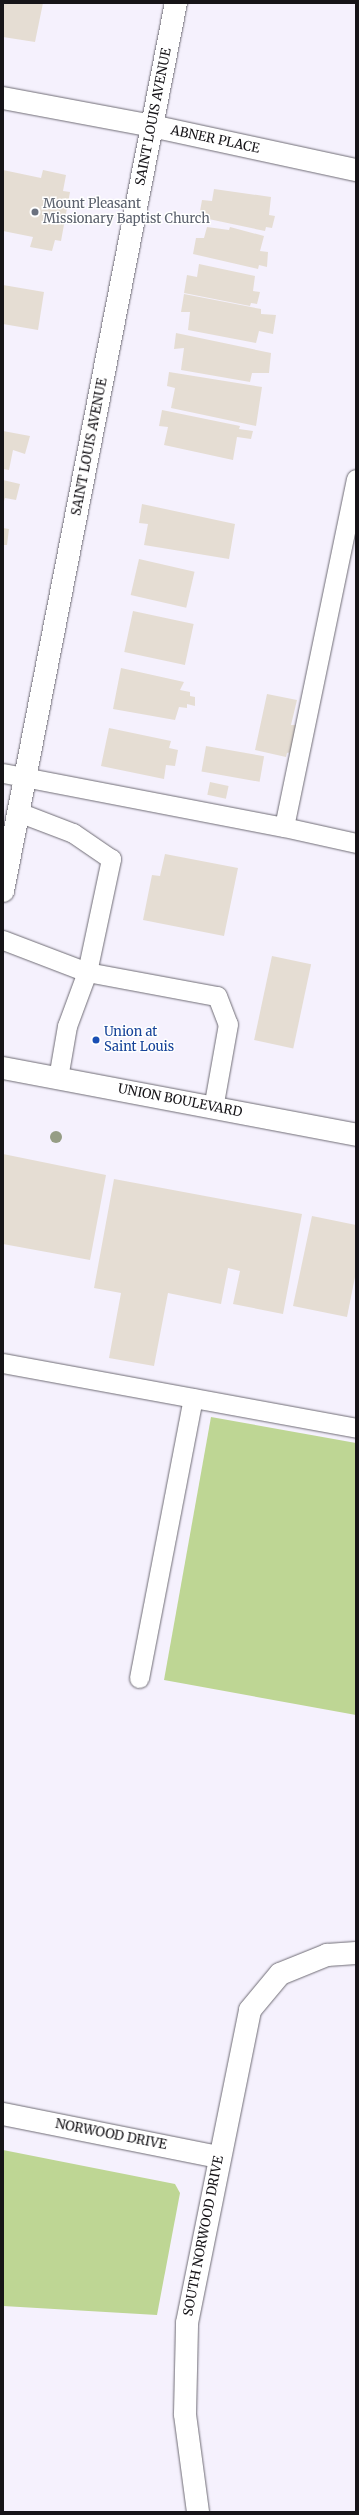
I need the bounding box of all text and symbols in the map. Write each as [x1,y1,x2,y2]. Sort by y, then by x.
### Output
street label: SAINT LOUIS AVENUE [133,47,175,187]
street label: ABNER PLACE [169,123,261,157]
place label: Mount Pleasant Missionary Baptist Church [43,197,210,228]
marker: Mount Pleasant Missionary Baptist Church [30,207,40,217]
street label: SAINT LOUIS AVENUE [69,377,111,517]
place label: Union at Saint Louis [104,1025,174,1056]
marker: Union at Saint Louis [91,1035,101,1045]
street label: UNION BOULEVARD [117,1081,243,1121]
street label: NORWOOD DRIVE [54,2117,168,2153]
street label: SOUTH NORWOOD DRIVE [181,2154,227,2318]

